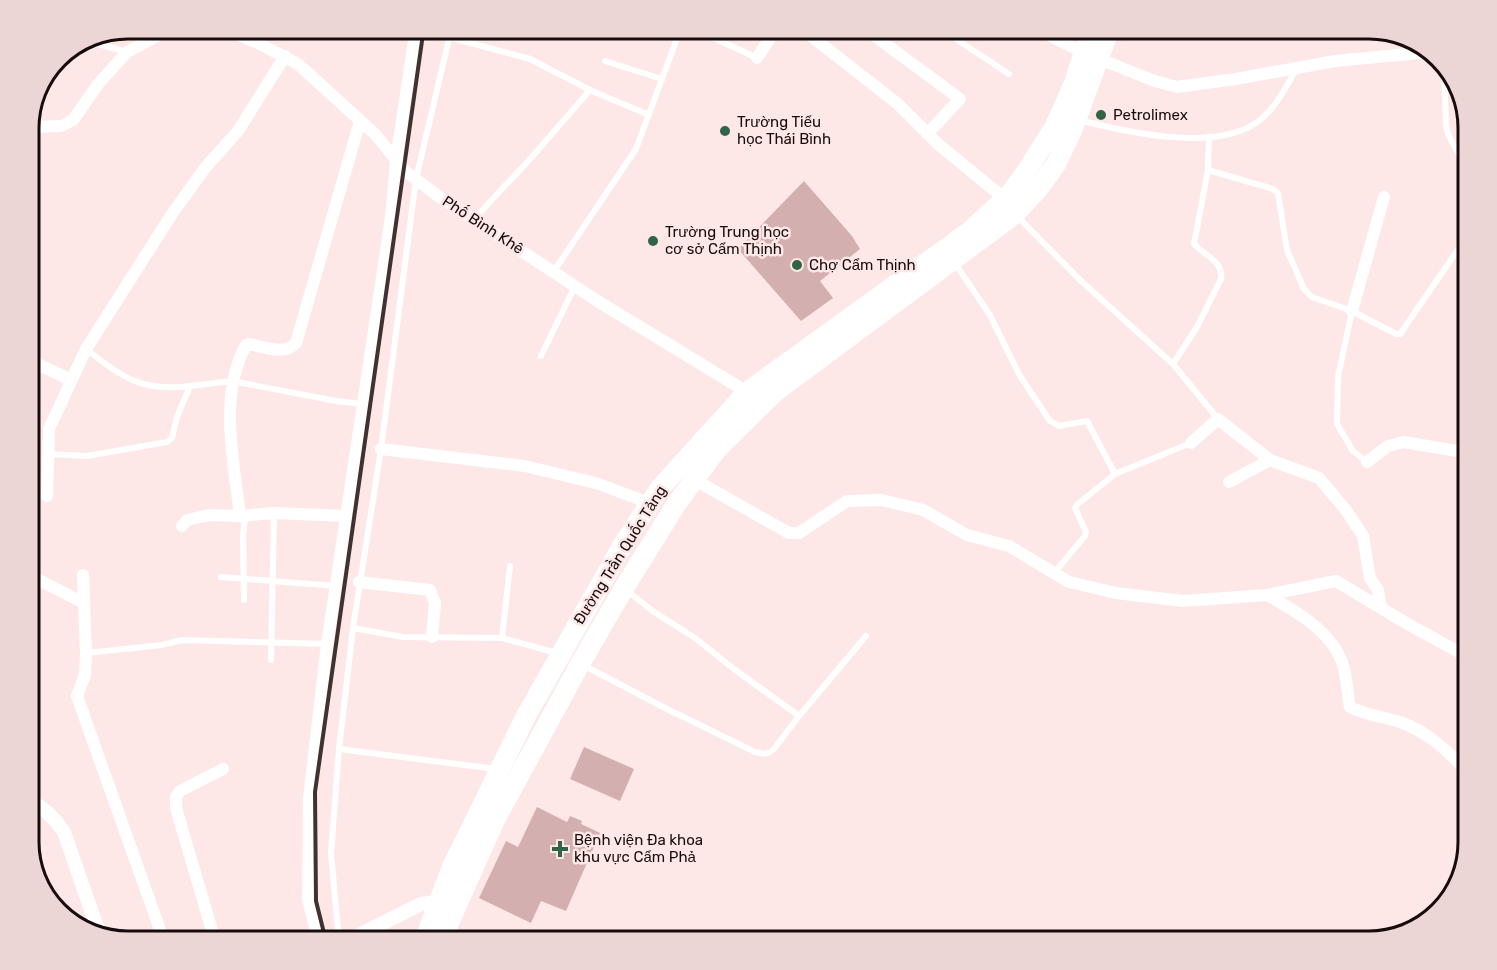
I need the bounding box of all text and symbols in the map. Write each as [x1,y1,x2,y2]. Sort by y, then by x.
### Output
place label: Petrolimex [1113,106,1188,124]
marker: Petrolimex [1094,108,1108,122]
place label: Trường Tiểu học Thái Bình [737,113,831,148]
marker: Trường Tiểu học Thái Bình [718,124,732,138]
street label: Phố Bình Khê [439,192,527,258]
place label: Trường Trung học cơ sở Cẩm Thịnh [665,223,789,258]
marker: Trường Trung học cơ sở Cẩm Thịnh [646,234,660,248]
place label: Chợ Cẩm Thịnh [809,256,916,274]
marker: Chợ Cẩm Thịnh [790,258,804,272]
street label: Đường Trần Quốc Tảng [570,482,670,628]
place label: Bệnh viện Đa khoa khu vực Cẩm Phả [574,831,703,866]
marker: Bệnh viện Đa khoa khu vực Cẩm Phả [551,840,569,858]

